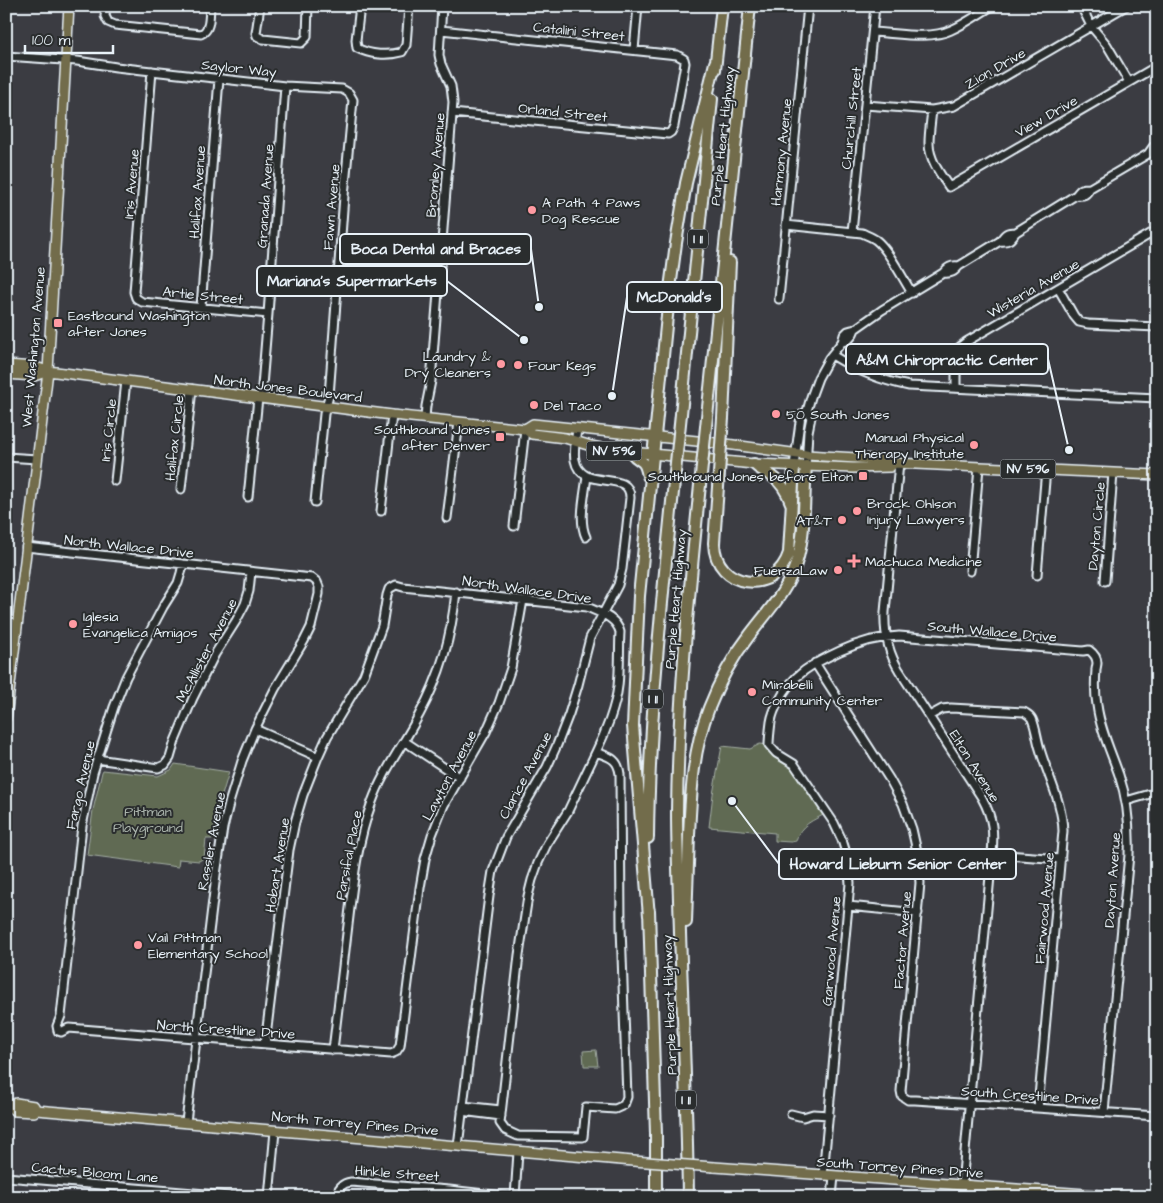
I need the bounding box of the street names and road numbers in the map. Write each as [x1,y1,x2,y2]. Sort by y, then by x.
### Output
street label: Catalini Street [532,17,626,47]
street label: Zion Drive [961,43,1030,94]
street label: Saylor Way [200,55,278,83]
street label: Purple Heart Highway [706,65,740,207]
street label: Churchill Street [837,66,867,170]
street label: View Drive [1012,91,1082,143]
street label: Harmony Avenue [766,97,798,207]
street label: Orland Street [517,98,609,128]
street label: Bromley Avenue [421,111,451,218]
street label: Granada Avenue [252,143,280,249]
street label: Halifax Avenue [185,145,211,239]
street label: Iris Avenue [119,148,145,220]
street label: Fawn Avenue [318,163,346,251]
road number: I 11 [688,230,708,248]
street label: Wisteria Avenue [984,254,1084,323]
street label: West Washington Avenue [17,265,51,428]
street label: Artie Street [162,282,244,310]
street label: North Jones Boulevard [213,370,363,408]
street label: Halifax Circle [161,394,189,482]
street label: Iris Circle [96,397,122,462]
road number: NV 596 [586,442,642,461]
road number: NV 596 [1000,459,1056,478]
street label: Dayton Circle [1083,481,1111,571]
street label: Purple Heart Highway [660,528,692,670]
street label: North Wallace Drive [63,530,195,564]
street label: North Wallace Drive [461,571,593,609]
street label: McAllister Avenue [171,595,243,706]
street label: South Wallace Drive [926,616,1058,648]
road number: I 11 [643,690,663,709]
street label: Lawton Avenue [418,726,482,824]
street label: Elton Avenue [944,726,1005,807]
street label: Clarice Avenue [494,728,558,823]
street label: Fargo Avenue [61,738,101,832]
street label: Rassler Avenue [193,790,231,892]
street label: Parsifal Place [330,808,368,902]
street label: Hobart Avenue [261,816,295,914]
street label: Dayton Avenue [1100,831,1126,928]
street label: Fairwood Avenue [1030,851,1060,965]
street label: Factor Avenue [889,890,917,990]
street label: Garwood Avenue [817,895,847,1007]
street label: Purple Heart Highway [658,934,682,1075]
street label: North Crestline Drive [156,1015,296,1045]
street label: South Crestline Drive [960,1081,1100,1111]
road number: I 11 [676,1090,696,1110]
street label: North Torrey Pines Drive [271,1107,440,1141]
street label: South Torrey Pines Drive [816,1152,984,1184]
street label: Cactus Bloom Lane [31,1157,160,1189]
street label: Hinkle Street [354,1161,440,1187]

